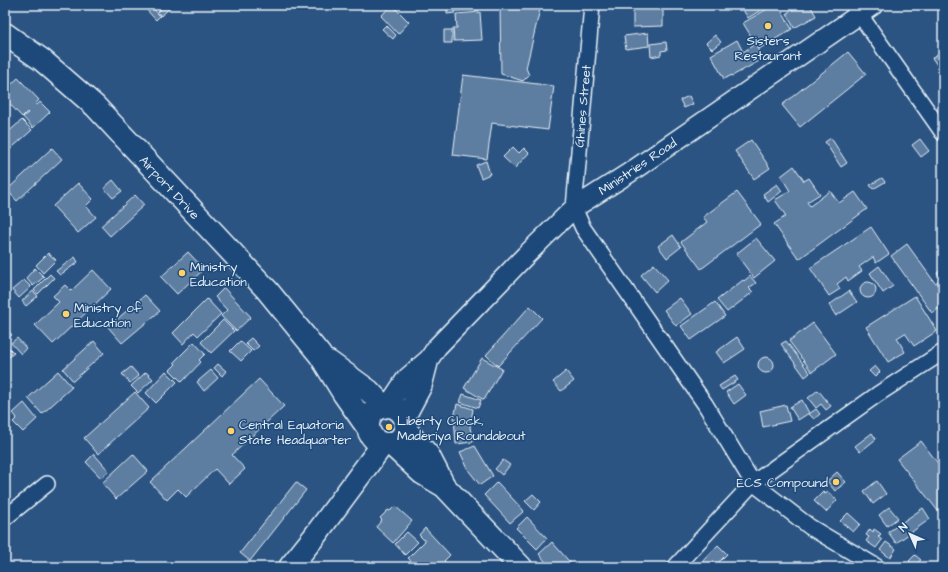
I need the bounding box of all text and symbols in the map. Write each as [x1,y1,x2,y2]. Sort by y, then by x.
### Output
marker: Sisters Restaurant [763,21,773,31]
place label: Sisters Restaurant [735,32,802,65]
street label: Ghines Street [570,63,596,148]
street label: Ministries Road [595,134,680,200]
street label: Airport Drive [135,152,203,223]
place label: Ministry Education [190,258,247,291]
marker: Ministry Education [177,268,187,278]
place label: Ministry of Education [74,299,142,332]
marker: Ministry of Education [61,309,71,319]
place label: Liberty Clock, Maderiya Roundabout [397,412,526,446]
place label: Central Equatoria State Headquarter [239,416,351,449]
marker: Liberty Clock, Maderiya Roundabout [384,422,394,432]
marker: Central Equatoria State Headquarter [226,426,236,436]
place label: ECS Compound [737,474,828,492]
marker: ECS Compound [831,477,841,487]
north arrow [890,514,930,554]
text: N [896,519,911,535]

